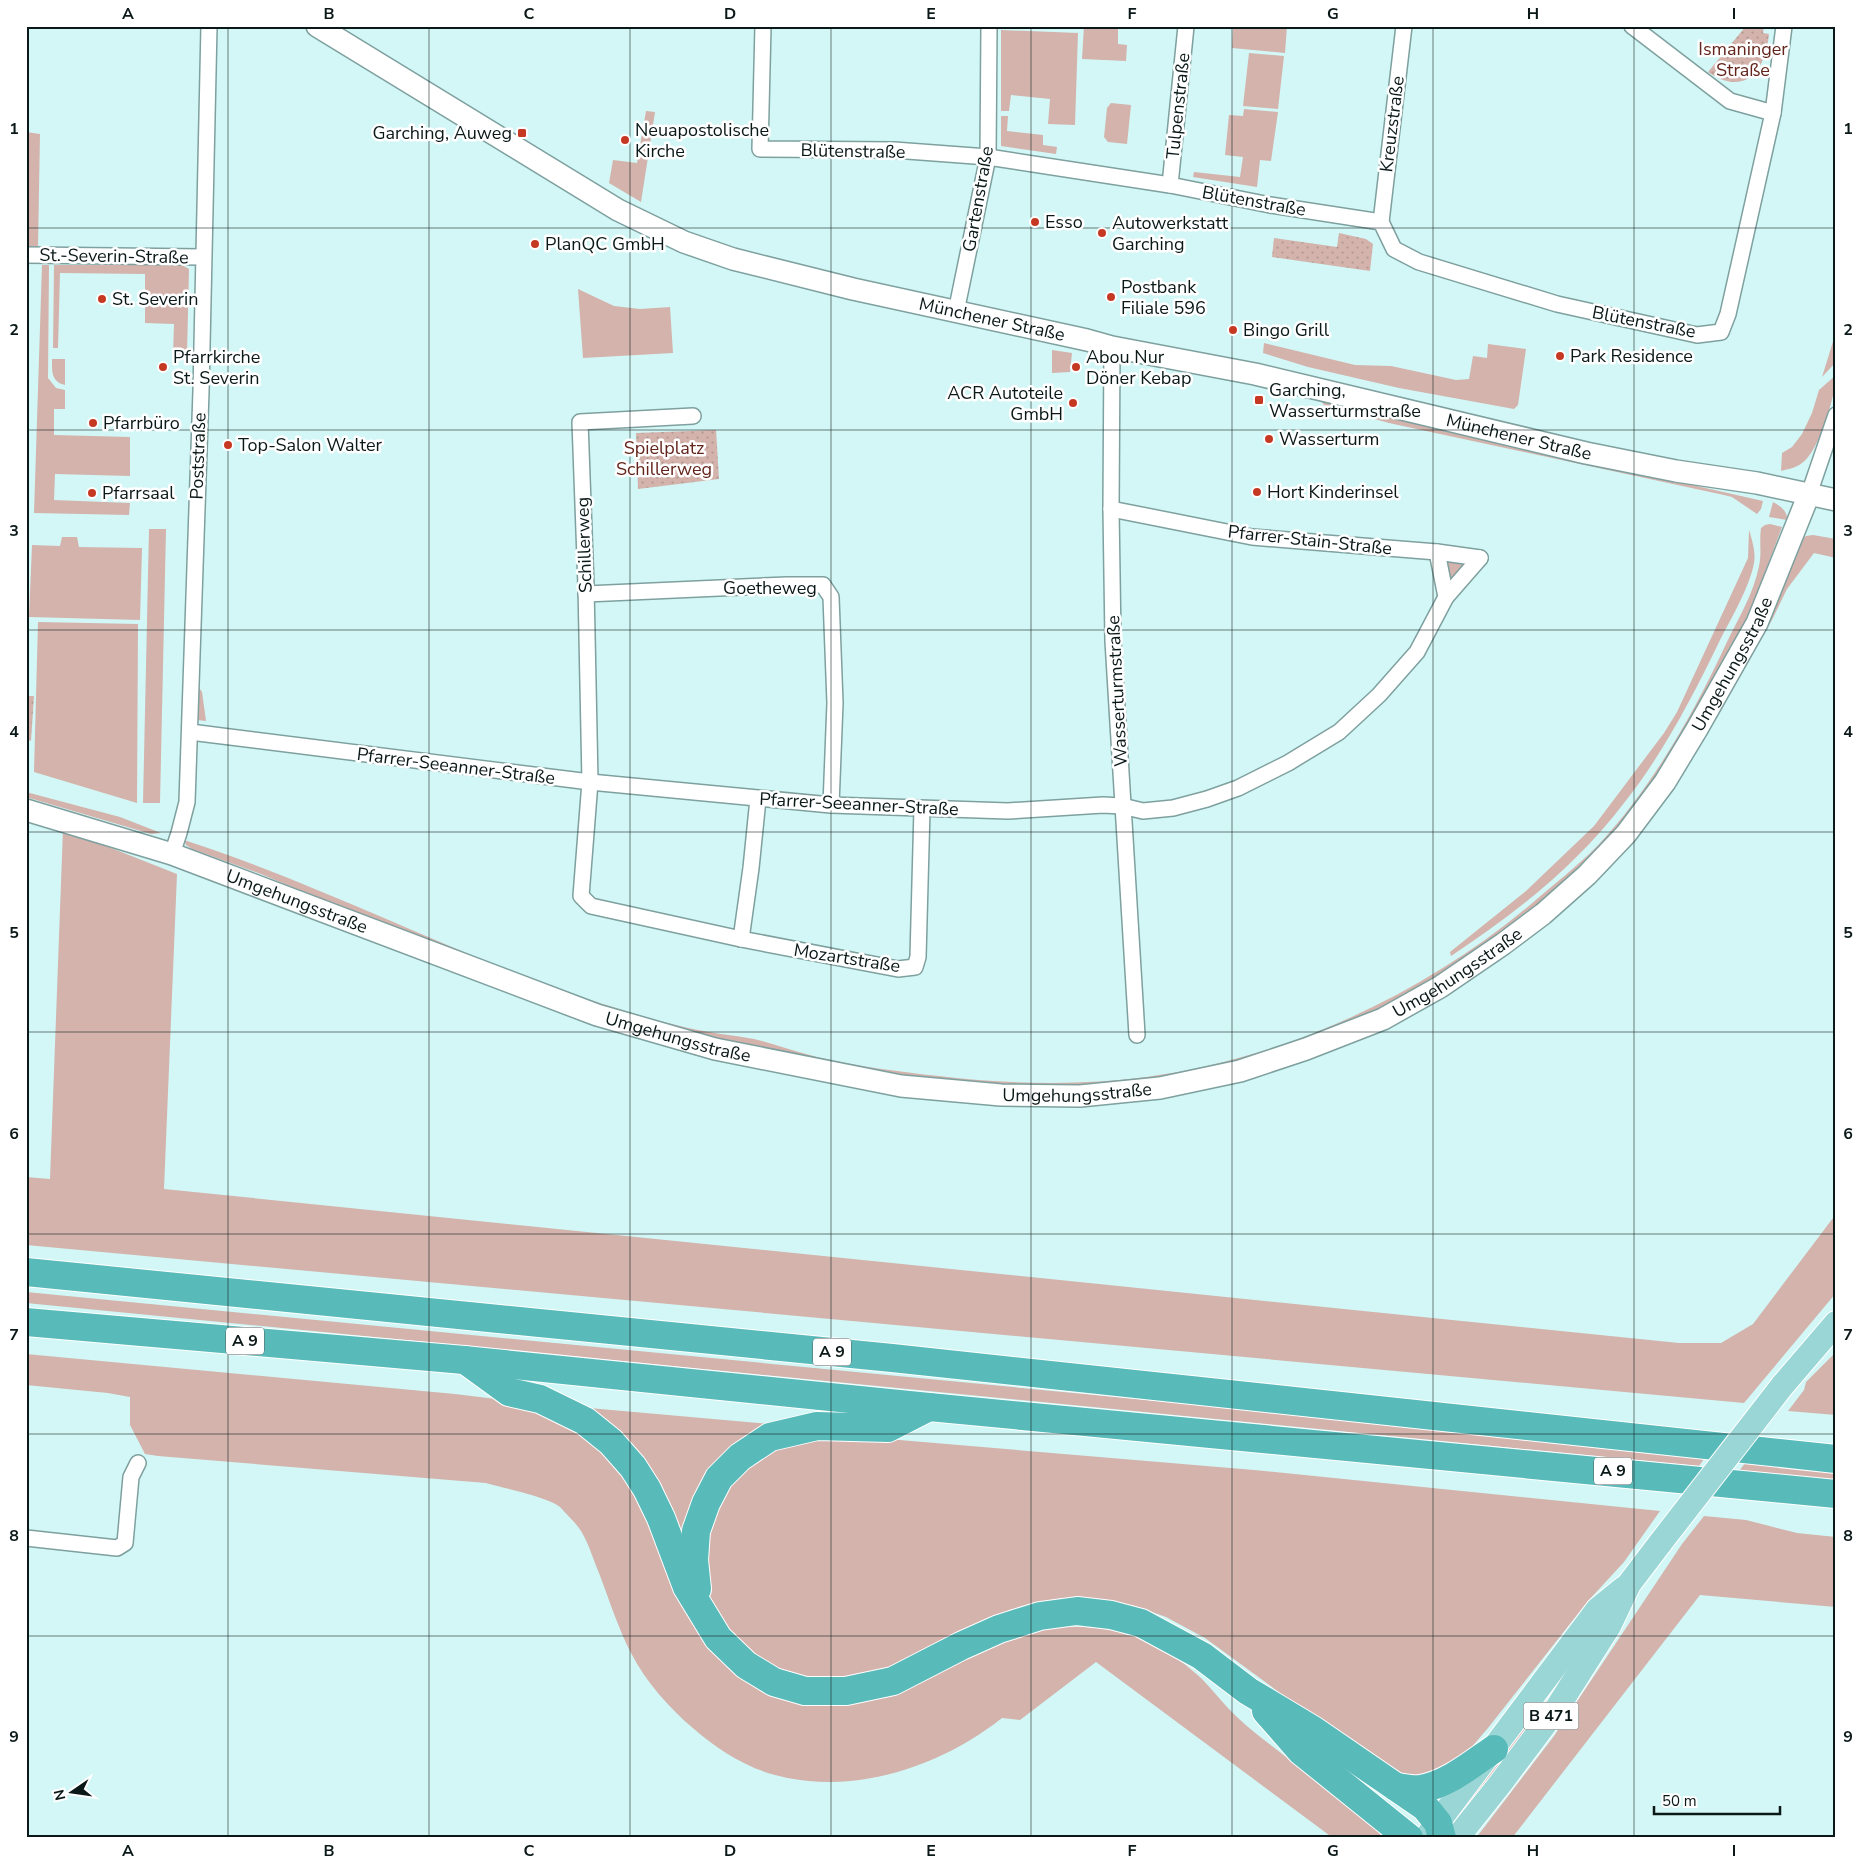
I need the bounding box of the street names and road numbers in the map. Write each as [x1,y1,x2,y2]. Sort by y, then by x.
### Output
street label: Tulpenstraße [1160,52,1196,160]
street label: Kreuzstraße [1374,74,1410,174]
street label: Blütenstraße [800,138,906,164]
street label: Gartenstraße [957,144,999,254]
street label: Blütenstraße [1200,180,1308,222]
street label: St.-Severin-Straße [39,243,189,269]
street label: Münchener Straße [917,292,1067,347]
street label: Blütenstraße [1590,300,1698,344]
street label: Münchener Straße [1444,408,1594,466]
street label: Poststraße [184,412,212,500]
street label: Schillerweg [570,497,598,593]
street label: Pfarrer-Stain-Straße [1227,519,1393,561]
street label: Goetheweg [723,576,817,600]
street label: Umgehungsstraße [1686,593,1778,736]
street label: Wasserturmstraße [1101,615,1133,767]
street label: Pfarrer-Seeanner-Straße [356,742,556,790]
street label: Pfarrer-Seeanner-Straße [759,787,959,821]
street label: Umgehungsstraße [222,864,371,939]
street label: Umgehungsstraße [1388,922,1527,1023]
street label: Mozartstraße [792,938,902,978]
street label: Umgehungsstraße [602,1006,753,1068]
street label: Umgehungsstraße [1002,1077,1153,1108]
road number: A 9 [226,1328,264,1354]
road number: A 9 [813,1338,851,1365]
road number: A 9 [1594,1458,1632,1484]
road number: B 471 [1524,1702,1578,1730]

